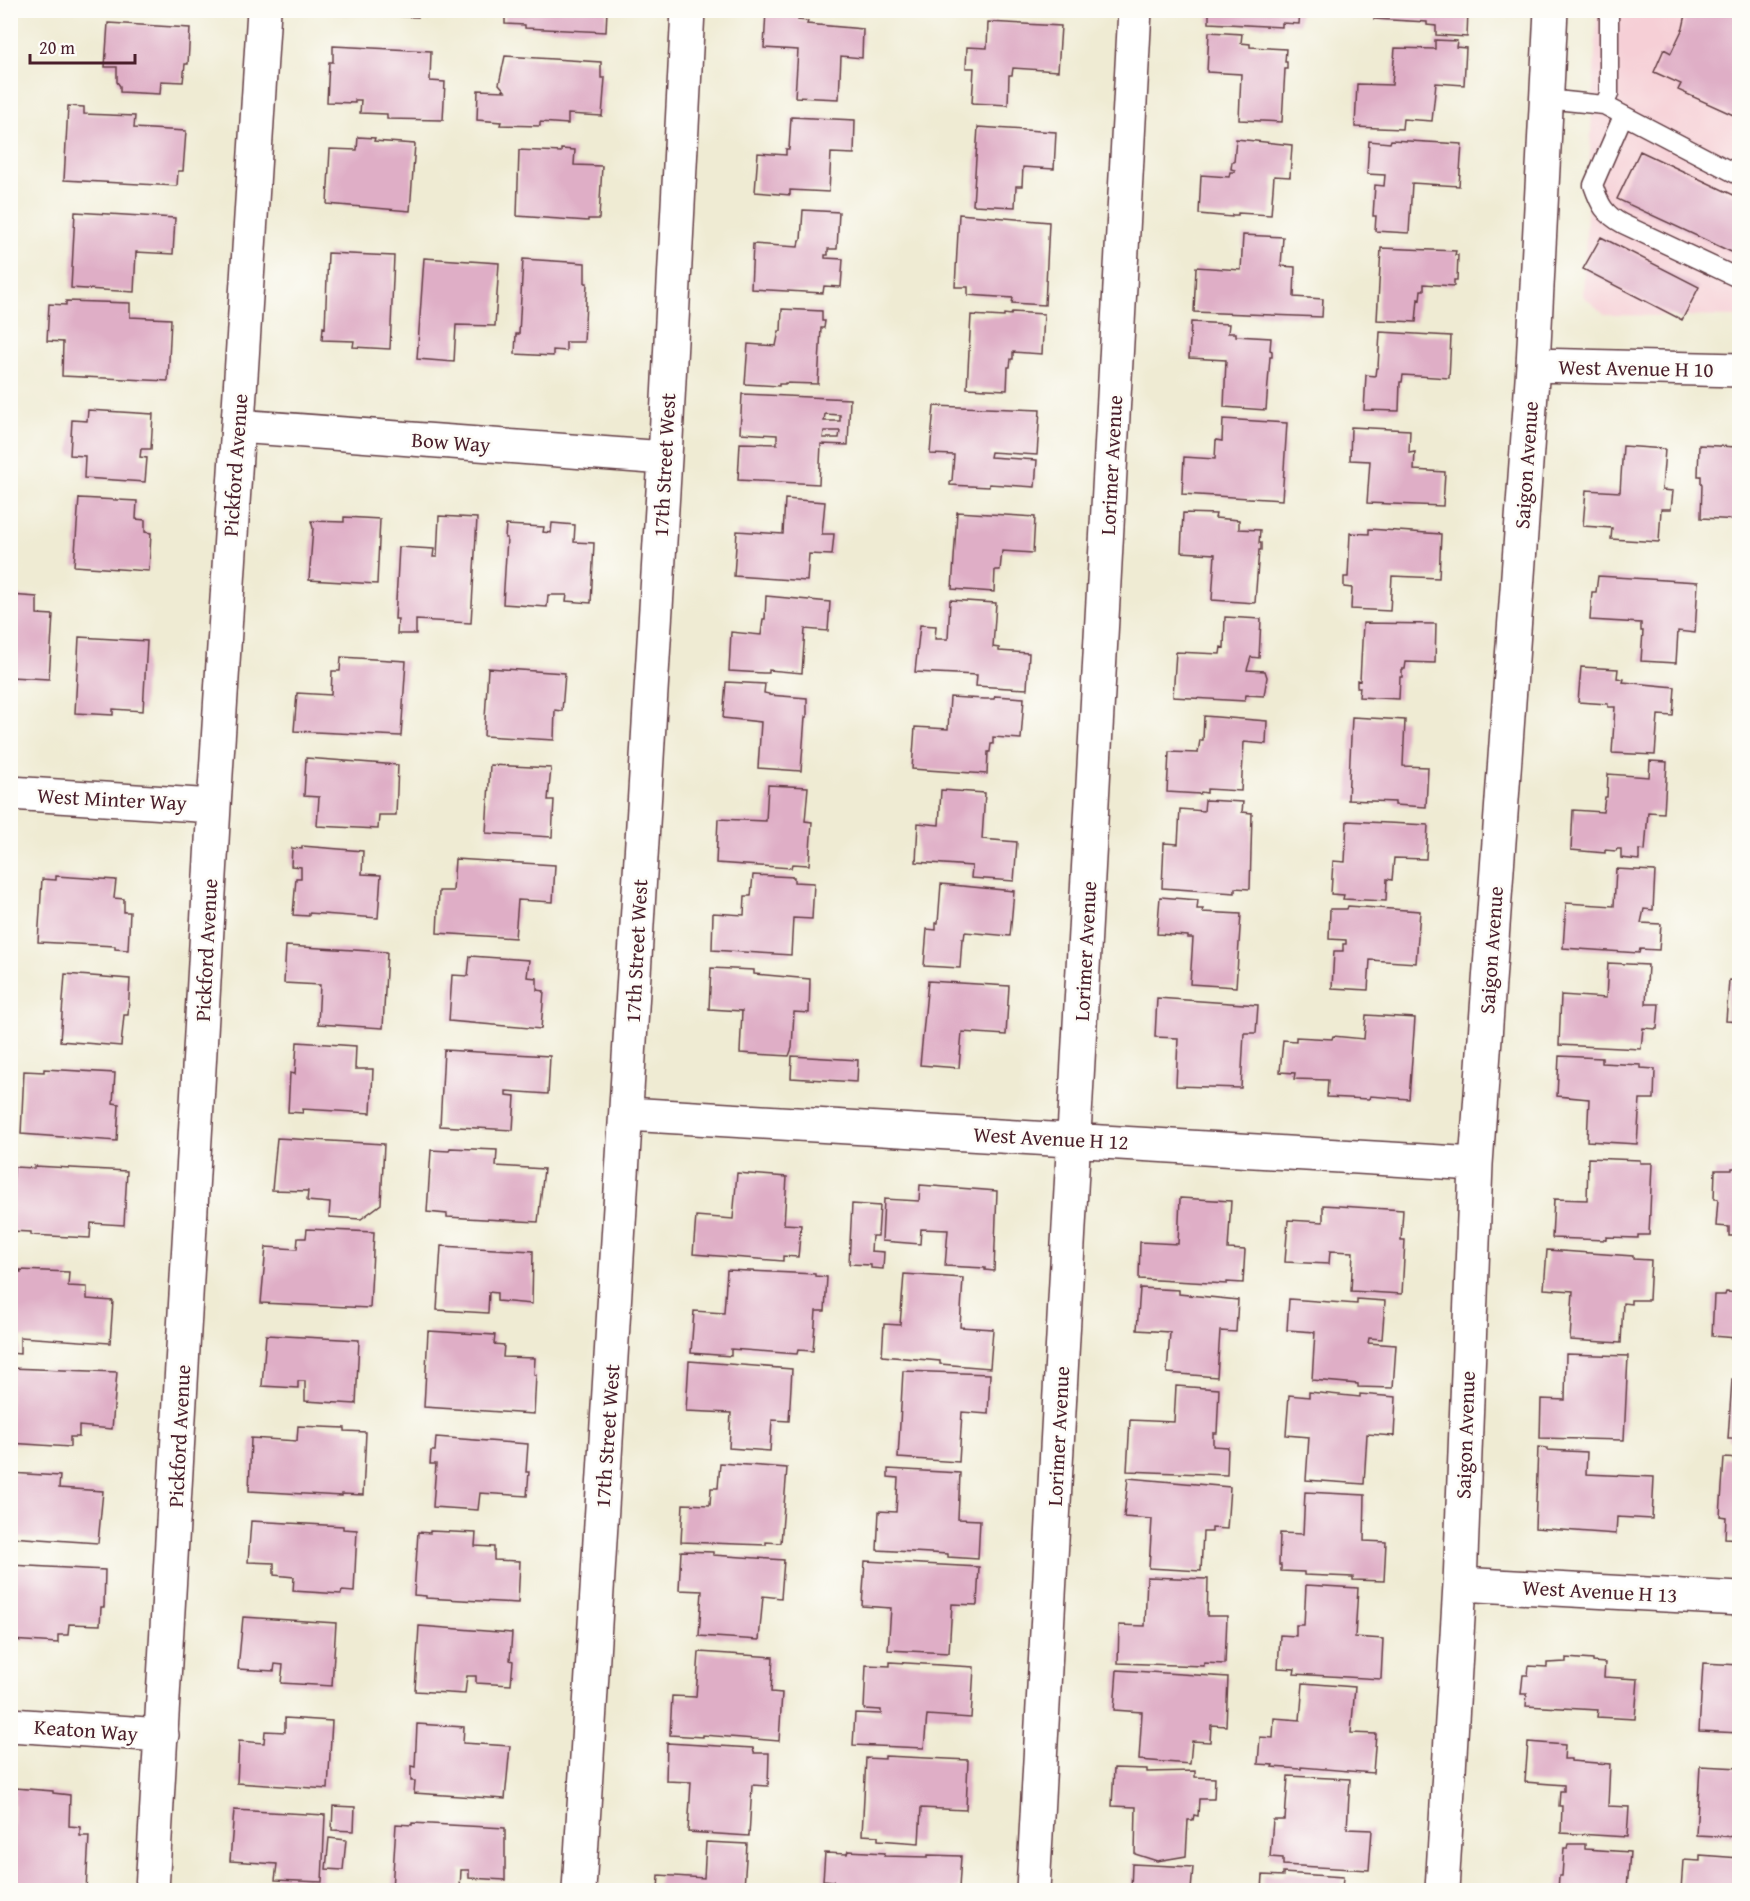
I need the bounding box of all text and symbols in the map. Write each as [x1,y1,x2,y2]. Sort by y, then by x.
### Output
scale bar [30,27,135,65]
text: 20 m [39,34,75,61]
street label: West Avenue H 10 [1558,351,1714,385]
street label: 17th Street West [645,391,683,538]
street label: Pickford Avenue [215,392,255,537]
street label: Lorimer Avenue [1092,394,1130,536]
street label: Saigon Avenue [1506,400,1546,530]
street label: Bow Way [410,424,492,460]
street label: West Minter Way [36,780,188,818]
street label: 17th Street West [617,877,655,1024]
street label: Pickford Avenue [187,878,225,1022]
street label: Lorimer Avenue [1066,880,1104,1022]
street label: Saigon Avenue [1471,885,1511,1015]
street label: West Avenue H 12 [973,1118,1129,1158]
street label: 17th Street West [587,1362,628,1509]
street label: Pickford Avenue [160,1364,198,1508]
street label: Lorimer Avenue [1039,1365,1077,1507]
street label: Saigon Avenue [1447,1370,1483,1500]
street label: West Avenue H 13 [1522,1571,1678,1611]
street label: Keaton Way [33,1711,140,1749]

